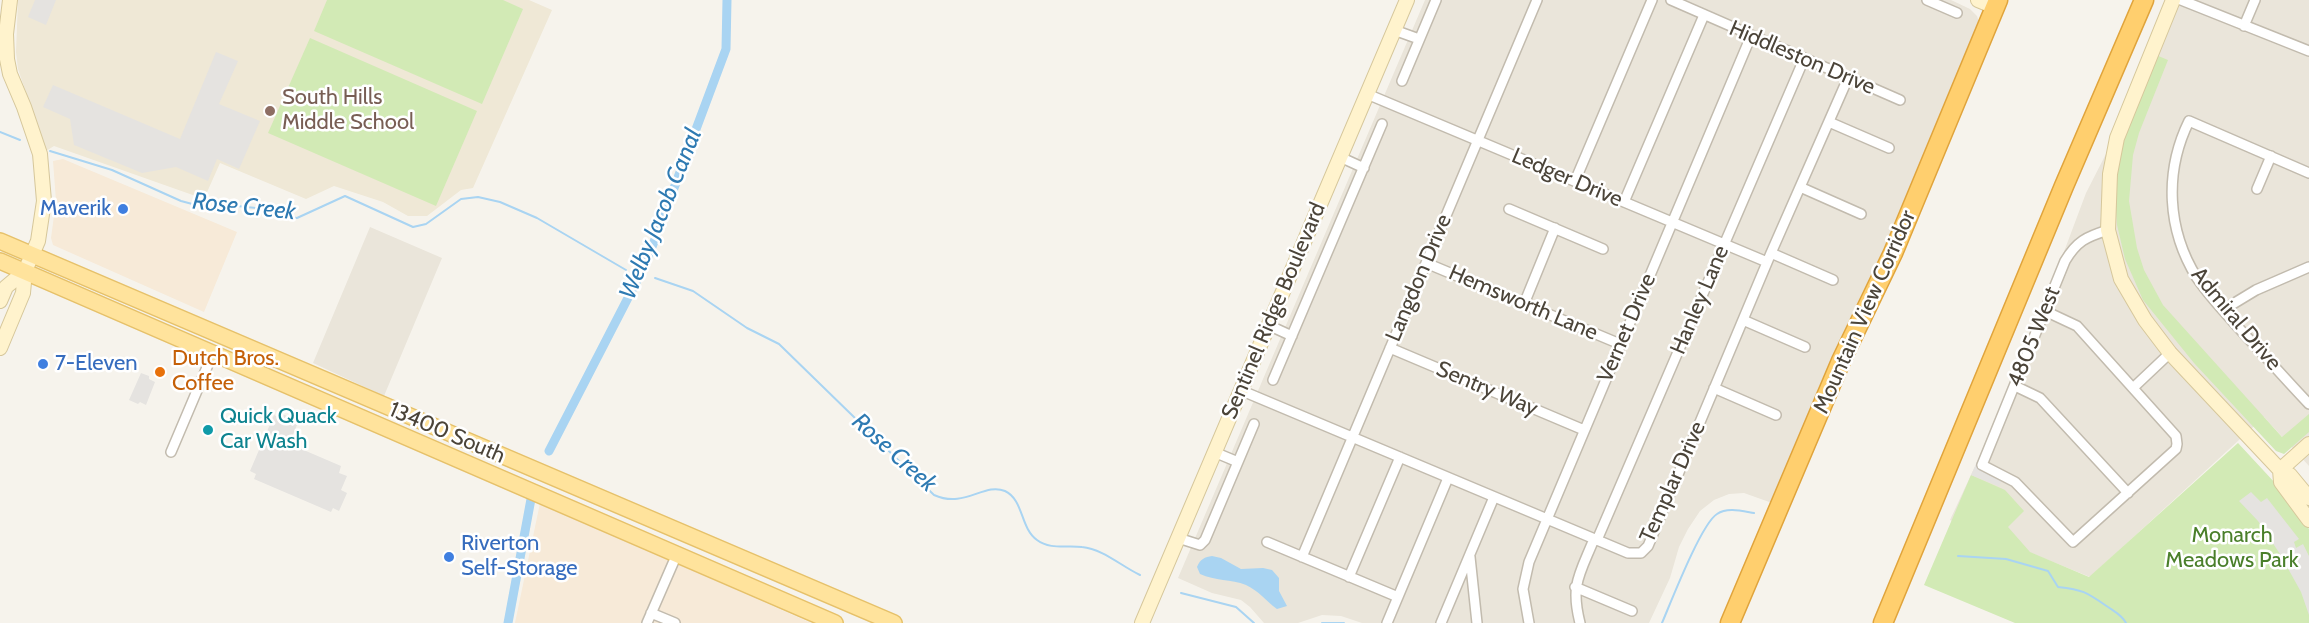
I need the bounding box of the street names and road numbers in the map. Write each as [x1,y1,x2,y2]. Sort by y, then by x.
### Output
street label: Hiddleston Drive [1725,15,1879,101]
street label: Ledger Drive [1508,143,1626,213]
street label: Sentinel Ridge Boulevard [1216,199,1332,423]
street label: Mountain View Corridor [1808,206,1922,418]
street label: Langdon Drive [1380,210,1458,346]
street label: Hanley Lane [1665,242,1735,358]
street label: Hemsworth Lane [1445,260,1601,346]
street label: Admiral Drive [2185,262,2287,376]
street label: Vernet Drive [1592,270,1662,386]
street label: 4805 West [2002,283,2066,391]
street label: Sentry Way [1432,356,1542,422]
street label: 13400 South [385,397,509,469]
street label: Templar Drive [1635,417,1711,547]

